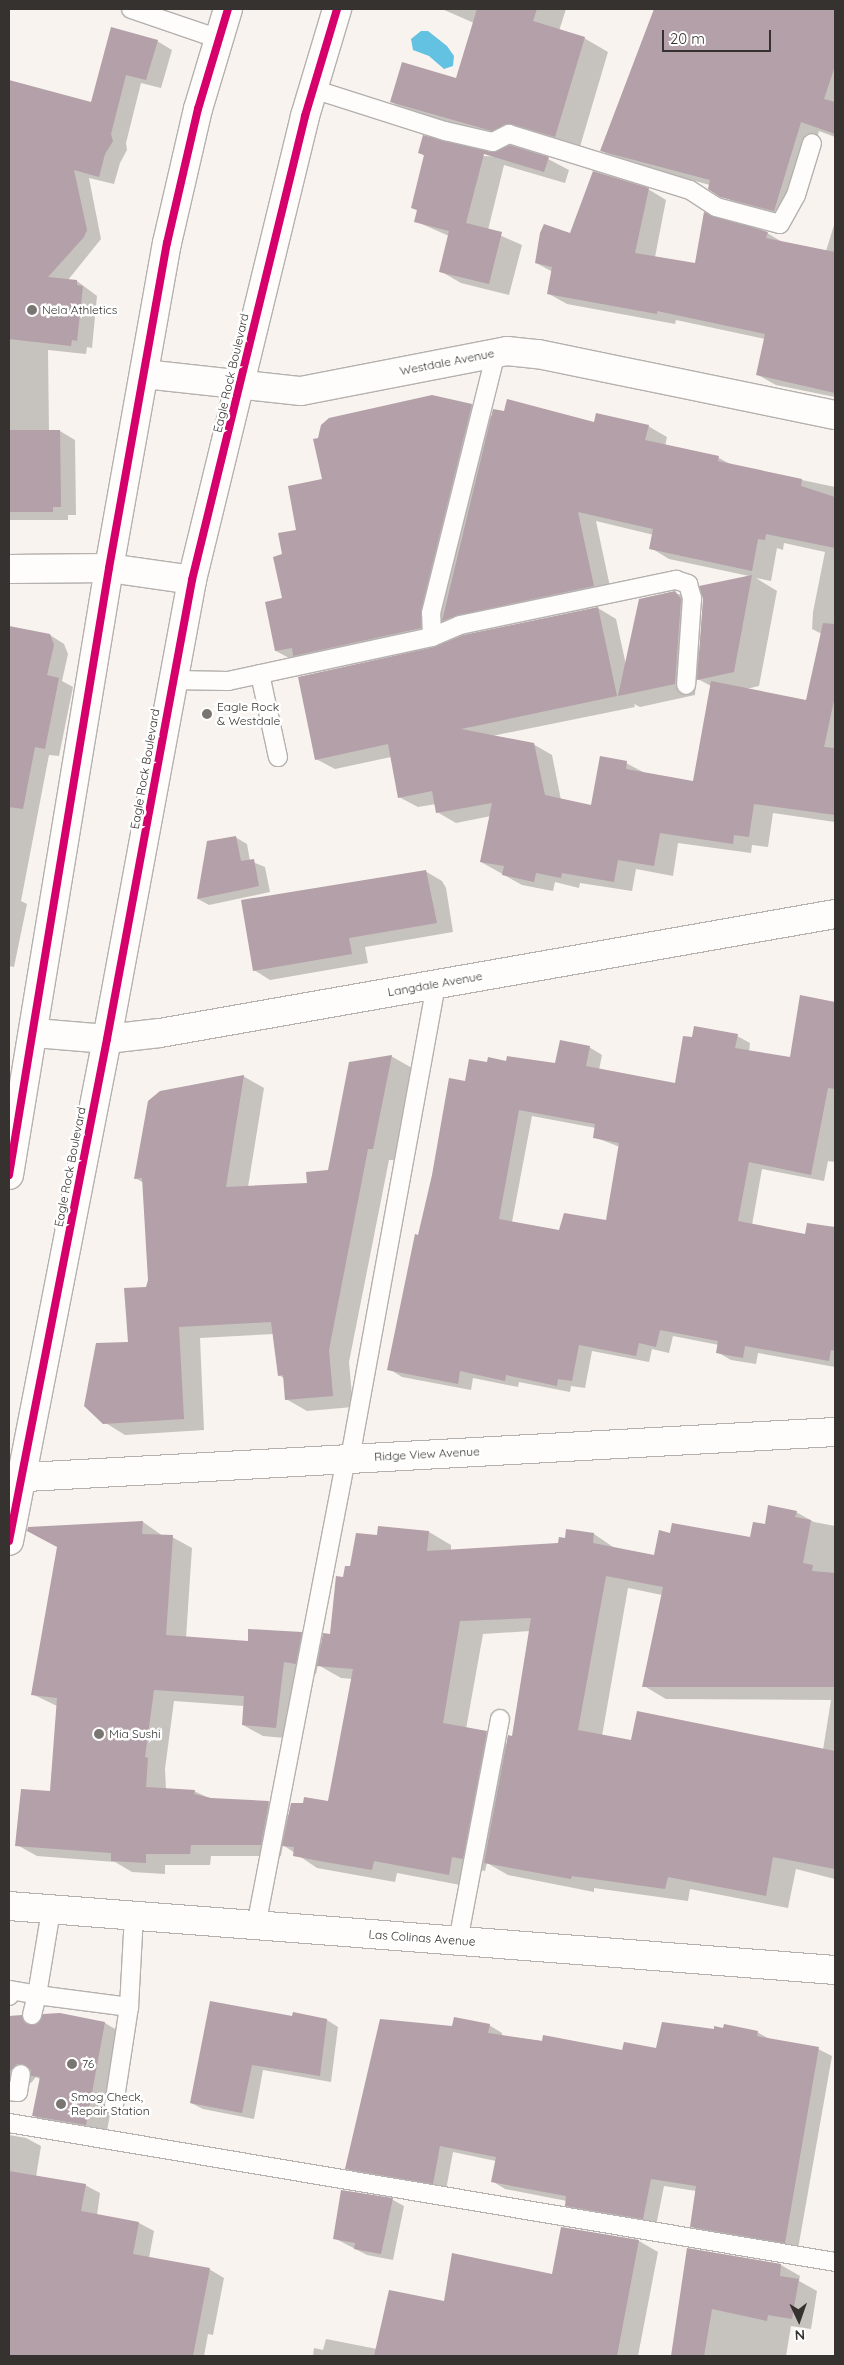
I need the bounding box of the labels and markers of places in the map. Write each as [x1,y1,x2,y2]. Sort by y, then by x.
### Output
place label: Nela Athletics [42,303,117,317]
marker: Nela Athletics [26,304,38,316]
place label: Eagle Rock & Westdale [217,700,280,728]
marker: Eagle Rock & Westdale [201,708,213,720]
place label: Mia Sushi [109,1727,161,1741]
marker: Mia Sushi [93,1728,105,1740]
place label: 76 [82,2057,94,2071]
marker: 76 [66,2058,78,2070]
place label: Smog Check, Repair Station [71,2090,150,2118]
marker: Smog Check, Repair Station [55,2098,67,2110]

